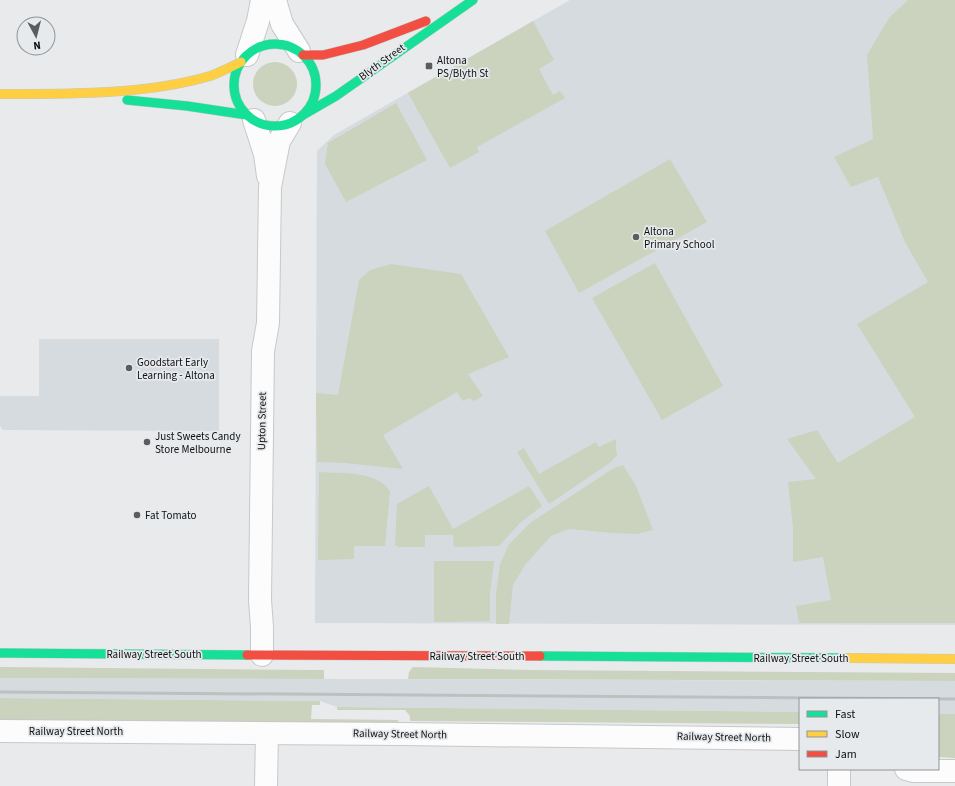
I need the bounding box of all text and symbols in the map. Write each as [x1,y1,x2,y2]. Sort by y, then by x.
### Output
north arrow [16,16,56,56]
text: N [33,38,42,53]
street label: Blyth Street [356,40,408,84]
place label: Altona PS/Blyth St [437,53,489,81]
marker: Altona PS/Blyth St [424,61,434,71]
place label: Altona Primary School [644,224,715,252]
marker: Altona Primary School [631,232,641,242]
place label: Goodstart Early Learning - Altona [137,355,215,383]
marker: Goodstart Early Learning - Altona [124,363,134,373]
street label: Upton Street [254,391,270,450]
place label: Just Sweets Candy Store Melbourne [155,429,241,457]
marker: Just Sweets Candy Store Melbourne [142,437,152,447]
place label: Fat Tomato [145,508,197,523]
marker: Fat Tomato [132,510,142,520]
street label: Railway Street South [106,647,202,662]
street label: Railway Street South [429,649,525,664]
street label: Railway Street South [753,651,849,666]
legend [799,698,939,770]
text: Fast [835,706,855,723]
street label: Railway Street North [29,724,123,739]
street label: Railway Street North [353,726,447,742]
text: Slow [835,726,860,743]
street label: Railway Street North [677,729,771,745]
text: Jam [835,746,857,763]

